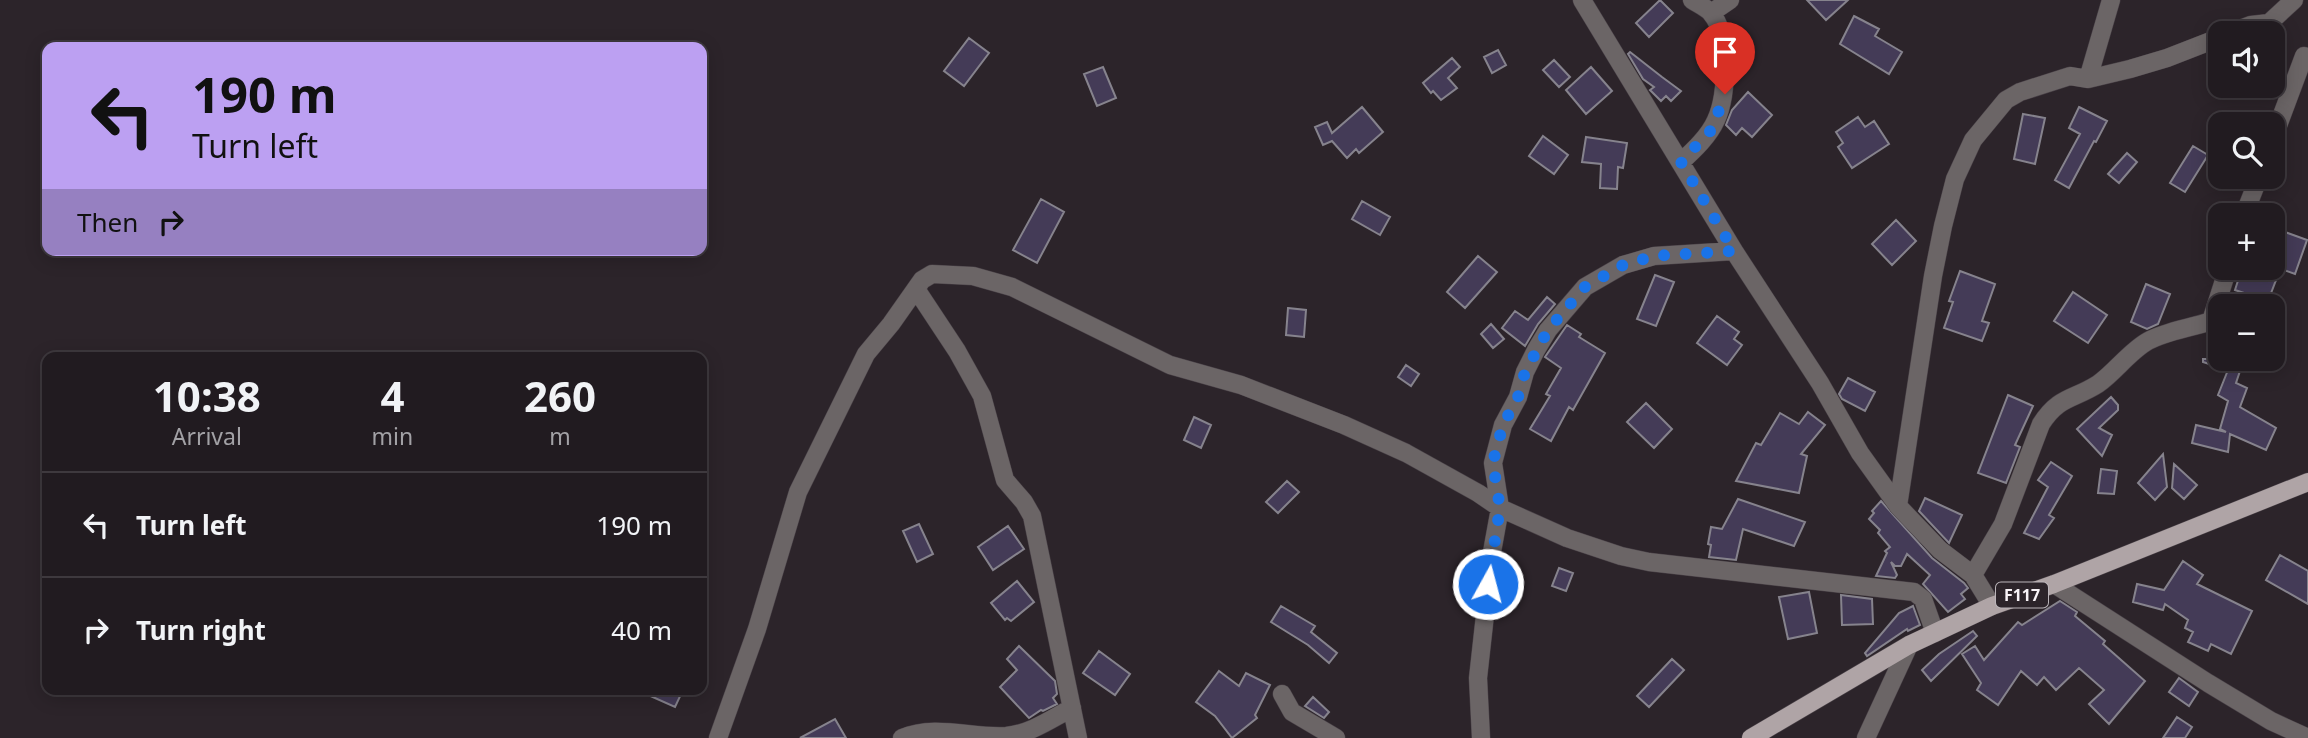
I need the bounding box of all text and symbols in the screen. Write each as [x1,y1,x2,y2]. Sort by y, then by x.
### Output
map controls [2208,21,2285,371]
button: sound [2208,21,2285,98]
pin [1695,22,1755,94]
icon: arrive [1706,33,1744,71]
text: 190 m [192,61,337,127]
icon: left [77,70,168,161]
button: search [2208,112,2285,189]
text: Turn left [192,124,318,167]
icon: right [152,203,190,241]
button: + [2208,203,2285,280]
text: Then [77,204,138,240]
button: − [2208,294,2285,371]
text: 10:38 [153,367,261,424]
text: 4 [380,367,404,424]
text: 260 [524,367,596,424]
text: Arrival [172,420,242,452]
text: min [372,420,413,452]
text: m [549,420,571,452]
icon: left [77,506,115,544]
text: Turn left [136,507,247,543]
text: 190 m [596,507,672,543]
position arrow [1451,547,1525,621]
road number: F117 [1996,582,2048,608]
icon: right [77,611,115,649]
text: Turn right [136,612,266,648]
text: 40 m [611,612,672,648]

